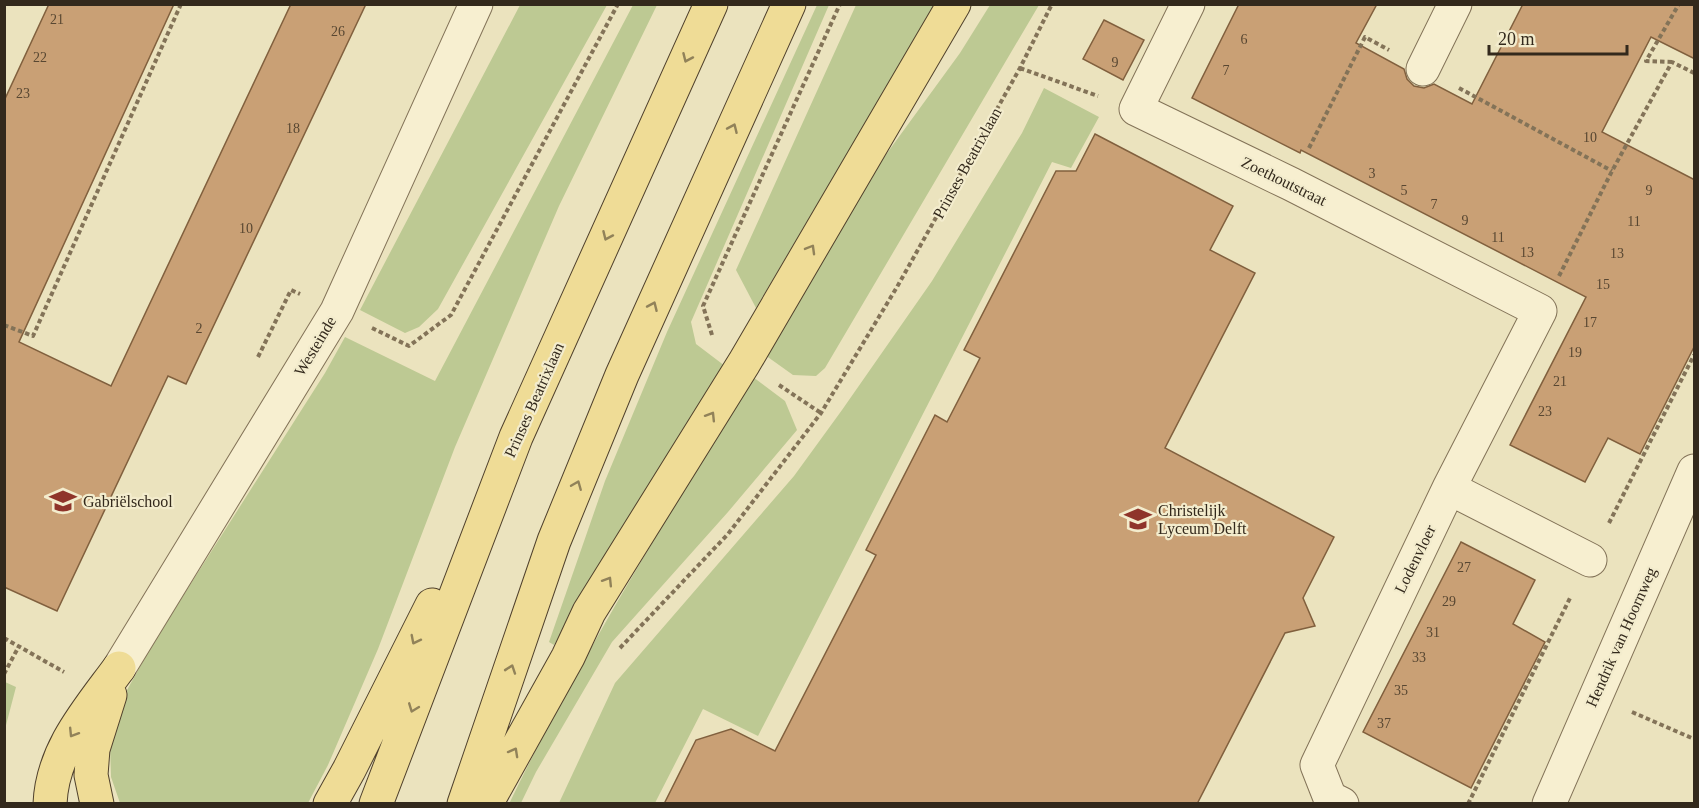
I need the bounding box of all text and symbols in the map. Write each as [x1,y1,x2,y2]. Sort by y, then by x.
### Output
house number: 21 [50,12,64,27]
scale bar [1489,18,1627,56]
house number: 26 [331,24,345,39]
text: 20 m [1498,29,1535,49]
house number: 6 [1241,32,1248,47]
house number: 22 [33,50,47,65]
one-way arrow [683,51,695,62]
house number: 9 [1112,55,1119,70]
house number: 7 [1223,63,1230,78]
house number: 23 [16,86,30,101]
street label: Prinses Beatrixlaan [930,105,1004,221]
house number: 18 [286,121,300,136]
one-way arrow [726,124,738,135]
house number: 10 [1583,130,1597,145]
street label: Zoethoutstraat [1239,153,1330,209]
house number: 3 [1369,166,1376,181]
house number: 5 [1401,183,1408,198]
house number: 9 [1646,183,1653,198]
house number: 7 [1431,197,1438,212]
house number: 9 [1462,213,1469,228]
house number: 11 [1627,214,1641,229]
house number: 10 [239,221,253,236]
one-way arrow [602,229,614,240]
house number: 11 [1491,230,1505,245]
one-way arrow [804,245,815,255]
house number: 13 [1520,245,1534,260]
house number: 13 [1610,246,1624,261]
house number: 15 [1596,277,1610,292]
one-way arrow [646,301,658,312]
street label: Westeinde [291,313,339,379]
house number: 17 [1583,315,1597,330]
house number: 2 [196,321,203,336]
street label: Prinses Beatrixlaan [501,340,567,460]
house number: 19 [1568,345,1582,360]
house number: 21 [1553,374,1567,389]
house number: 23 [1538,404,1552,419]
one-way arrow [704,412,716,422]
one-way arrow [570,481,582,492]
school or university icon: Gabriëlschool [48,486,78,516]
place label: Gabriëlschool [83,493,173,510]
place label: Christelijk Lyceum Delft [1158,502,1247,538]
school or university icon: Christelijk Lyceum Delft [1123,504,1153,534]
street label: Lodenvloer [1391,522,1439,596]
house number: 27 [1457,560,1471,575]
street label: Hendrik van Hoornweg [1583,565,1660,710]
one-way arrow [600,577,611,588]
house number: 29 [1442,594,1456,609]
house number: 31 [1426,625,1440,640]
one-way arrow [410,633,422,644]
house number: 33 [1412,650,1426,665]
one-way arrow [503,664,516,675]
house number: 35 [1394,683,1408,698]
one-way arrow [408,701,420,712]
house number: 37 [1377,716,1391,731]
one-way arrow [70,726,81,737]
one-way arrow [507,748,518,759]

